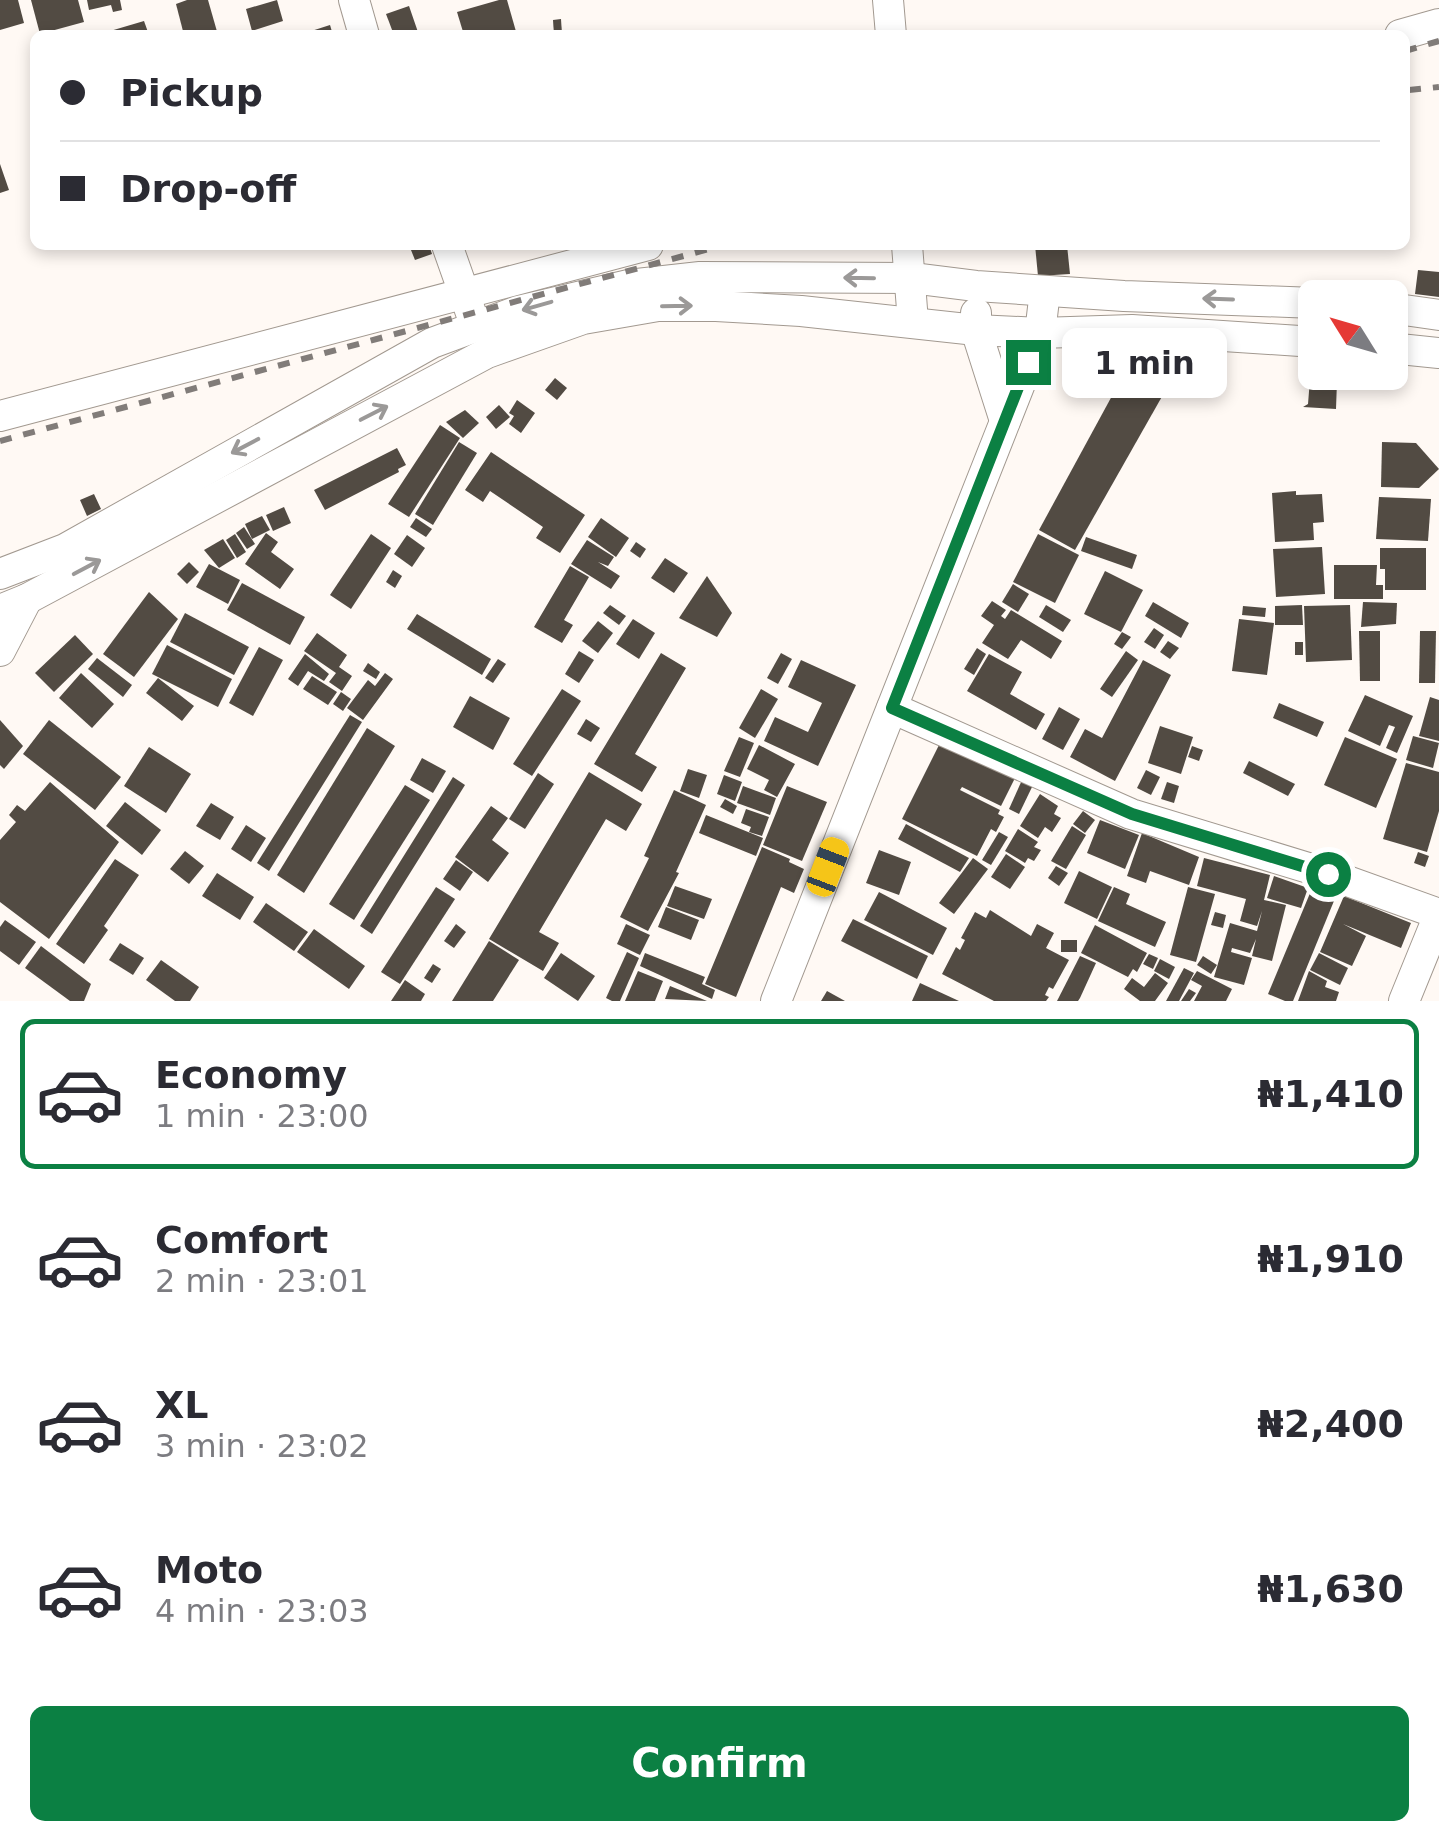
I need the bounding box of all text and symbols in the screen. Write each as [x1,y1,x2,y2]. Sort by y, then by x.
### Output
text: Pickup [120,71,263,115]
text: Drop-off [120,167,296,211]
one-way arrow [843,268,876,288]
north arrow [1298,280,1408,390]
map controls [1298,280,1408,390]
one-way arrow [1202,290,1234,309]
one-way arrow [660,296,692,316]
one-way arrow [521,298,553,316]
callout: 1 min [1063,327,1228,397]
route end [1006,340,1051,385]
text: 1 min [1094,344,1195,382]
one-way arrow [358,403,388,422]
one-way arrow [230,437,260,457]
one-way arrow [72,557,102,576]
car [803,834,853,900]
route start [1306,852,1351,897]
icon: car [35,1049,125,1139]
text: Economy [155,1053,347,1097]
text: ₦1,410 [1257,1072,1404,1116]
text: 1 min · 23:00 [155,1097,369,1135]
icon: car [35,1214,125,1304]
text: Comfort [155,1218,328,1262]
text: ₦1,910 [1257,1237,1404,1281]
text: 2 min · 23:01 [155,1262,369,1300]
icon: car [35,1379,125,1469]
text: XL [155,1383,209,1427]
text: ₦2,400 [1257,1402,1404,1446]
text: 3 min · 23:02 [155,1427,369,1465]
icon: car [35,1544,125,1634]
text: Moto [155,1548,263,1592]
text: ₦1,630 [1257,1567,1404,1611]
text: 4 min · 23:03 [155,1592,369,1630]
button: Confirm [30,1706,1409,1821]

